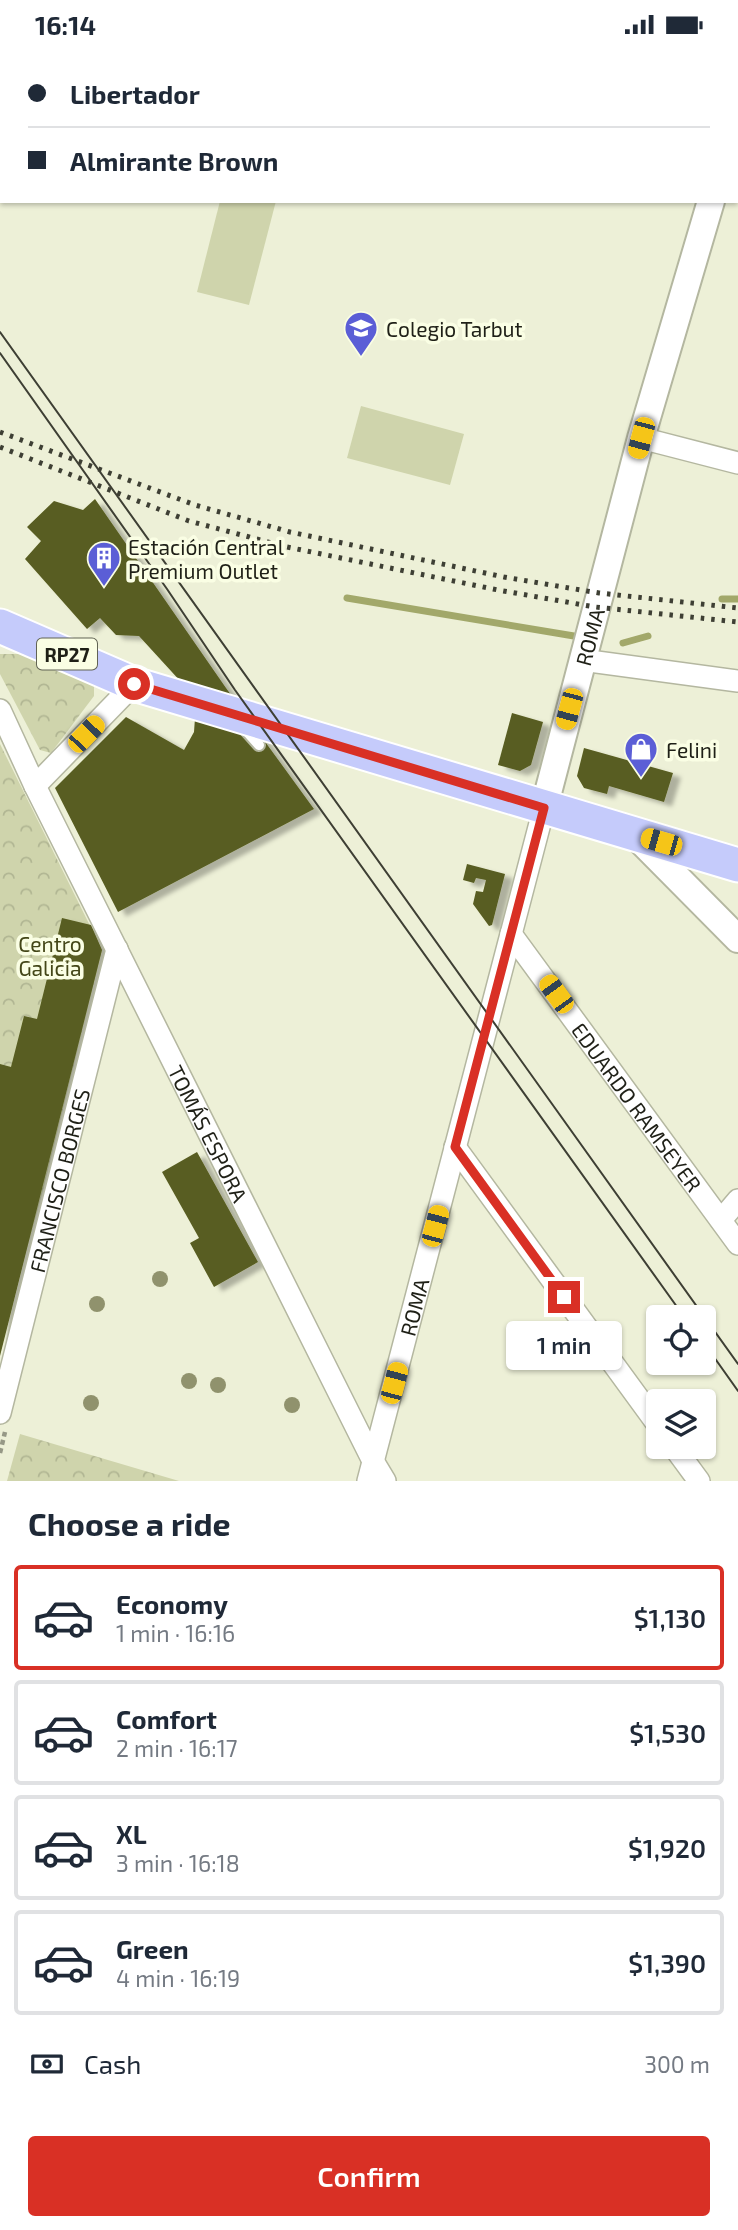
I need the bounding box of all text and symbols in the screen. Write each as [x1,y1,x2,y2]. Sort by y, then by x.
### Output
text: 16:14 [35,9,96,40]
text: Libertador [70,78,200,109]
text: Almirante Brown [70,145,278,176]
school or university icon: Colegio Tarbut [342,309,380,358]
place label: Colegio Tarbut [386,316,523,341]
car [626,415,657,461]
place label: Estación Central Premium Outlet [128,534,285,583]
building icon: Estación Central Premium Outlet [85,539,123,588]
street label: ROMA [569,605,608,668]
road number: RP27 [37,639,97,669]
route start [118,668,150,700]
car [554,686,585,732]
car [64,712,109,756]
shop icon: Felini [622,730,660,779]
place label: Felini [666,737,717,762]
car [638,826,685,858]
park label: Centro Galicia [18,931,82,980]
car [536,971,577,1017]
street label: EDUARDO RAMSEYER [567,1017,707,1196]
street label: TOMÁS ESPORA [164,1061,254,1206]
street label: FRANCISCO BORGES [23,1086,94,1275]
car [420,1203,451,1249]
street label: ROMA [394,1275,433,1338]
route end [548,1281,580,1313]
map controls [646,1305,716,1459]
button: locate [646,1305,716,1375]
callout: 1 min [506,1321,622,1371]
text: 1 min [537,1331,591,1359]
car [379,1360,410,1406]
button: layers [646,1389,716,1459]
text: Choose a ride [28,1504,231,1542]
icon: car [32,1586,95,1649]
text: Economy [116,1588,228,1619]
text: $1,130 [634,1602,706,1633]
text: 1 min · 16:16 [116,1619,235,1647]
icon: car [32,1701,95,1764]
text: Comfort [116,1703,217,1734]
text: $1,530 [629,1717,706,1748]
text: 2 min · 16:17 [116,1734,238,1762]
icon: car [32,1816,95,1879]
text: XL [116,1818,147,1849]
text: $1,920 [628,1832,706,1863]
text: 3 min · 16:18 [116,1849,240,1877]
icon: car [32,1931,95,1994]
text: Green [116,1933,189,1964]
text: $1,390 [628,1947,706,1978]
text: 4 min · 16:19 [116,1964,240,1992]
icon: cash [28,2045,66,2083]
text: Cash [84,2048,141,2079]
text: 300 m [644,2050,710,2078]
button: Confirm [28,2136,710,2216]

